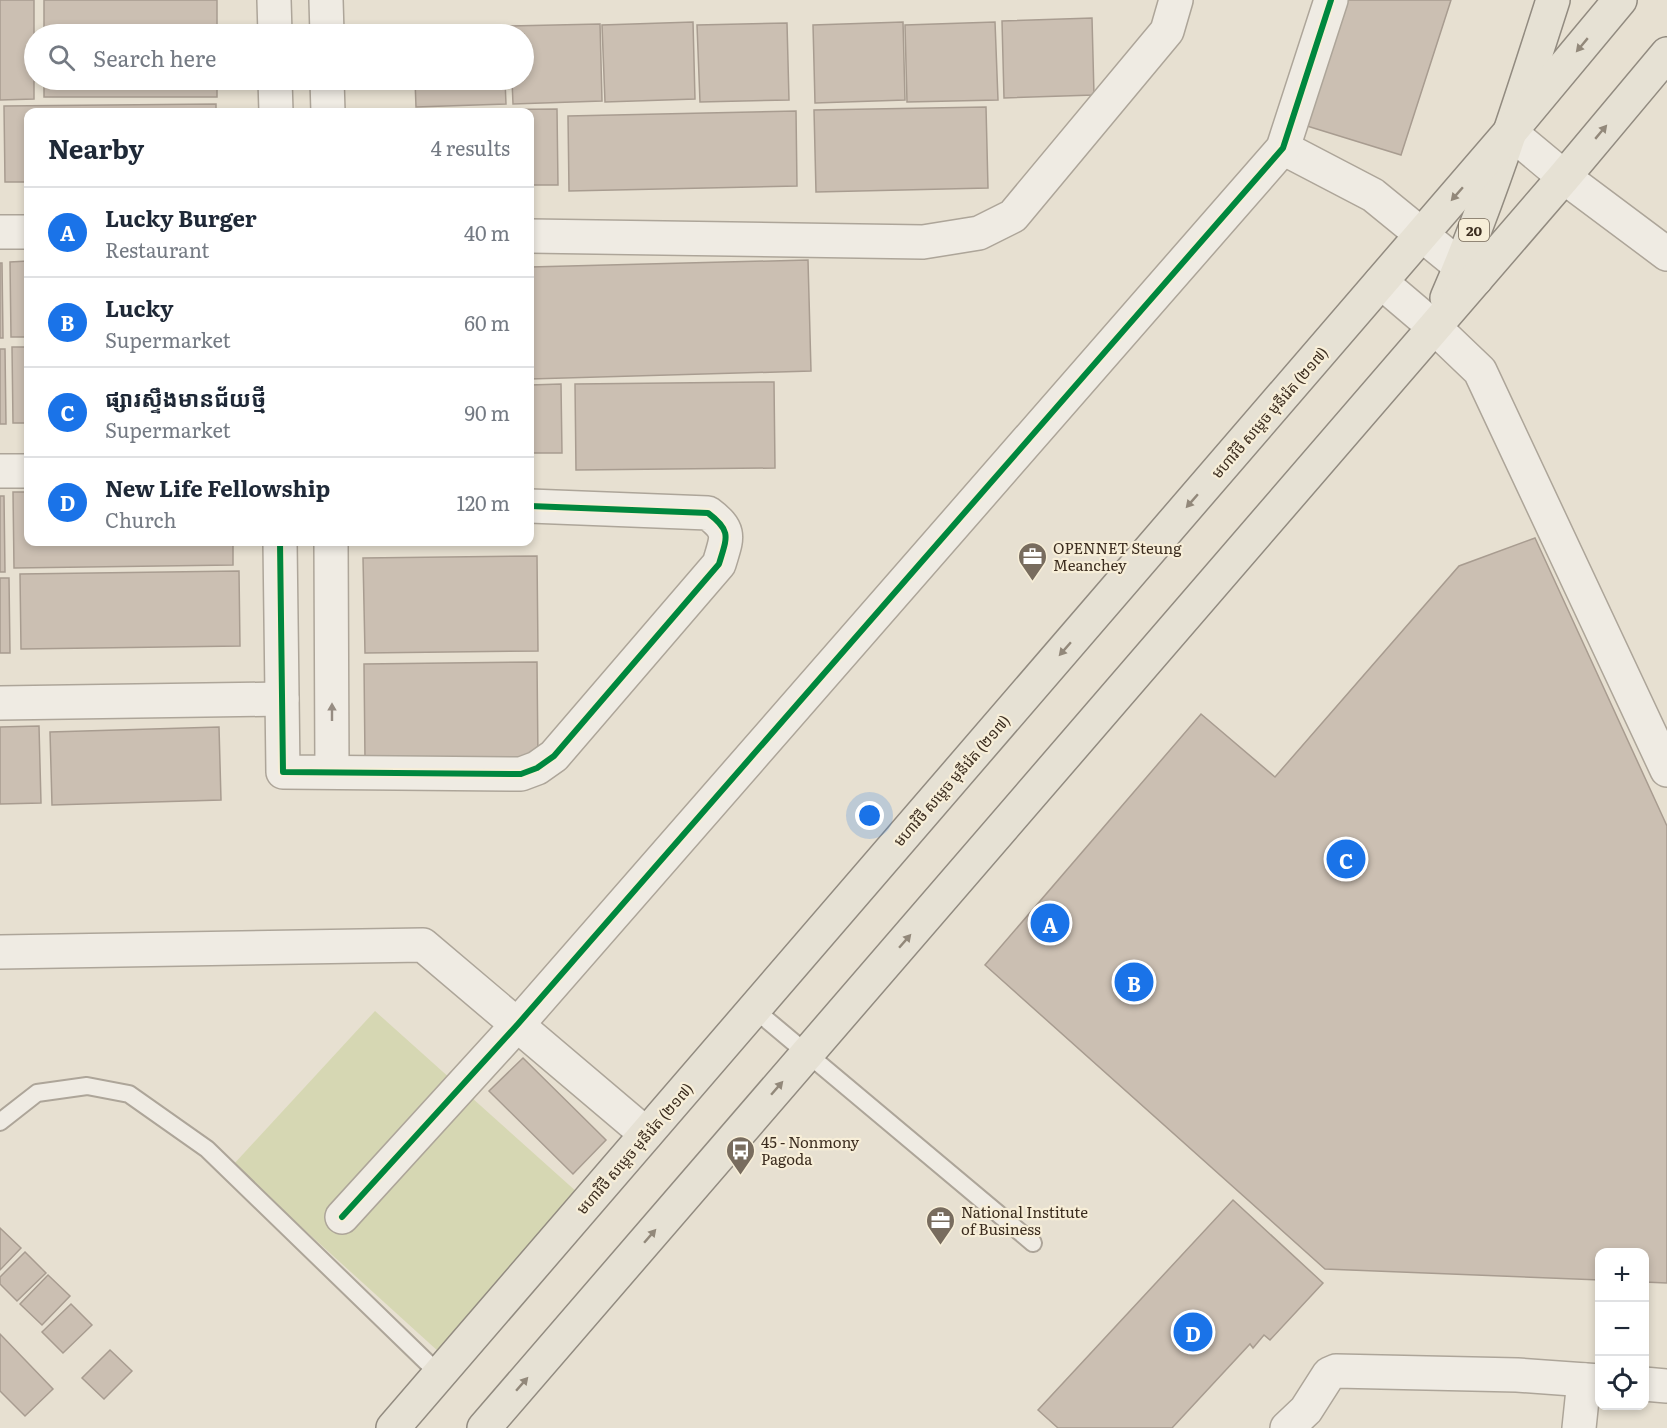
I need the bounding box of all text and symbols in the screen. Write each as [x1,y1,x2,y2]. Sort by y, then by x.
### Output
search box [24,24,534,90]
one-way arrow [1576,37,1589,53]
icon: search [45,41,78,74]
text: Search here [93,41,216,74]
one-way arrow [1595,124,1608,140]
text: Nearby [48,128,144,167]
text: 4 results [431,132,510,162]
one-way arrow [1451,186,1464,201]
text: Lucky Burger [105,201,257,234]
text: A [60,217,75,247]
text: 40 m [464,217,510,247]
road number: 20 [1459,219,1489,241]
text: Restaurant [105,234,209,264]
text: Lucky [105,291,174,324]
text: B [61,307,74,337]
text: 60 m [464,307,510,337]
text: Supermarket [105,324,231,354]
street label: មហាវិថី សម្តេច មុនីរ៉េត (២១៧) [1205,341,1333,483]
text: ផ្សារស្ទឹងមានជ័យថ្មី [105,381,266,414]
text: C [60,397,75,427]
text: 90 m [465,397,510,427]
text: Supermarket [105,414,231,444]
text: New Life Fellowship [105,471,330,504]
text: D [60,487,75,517]
text: 120 m [457,487,510,517]
one-way arrow [1186,493,1199,508]
text: Church [105,504,177,534]
place label: OPENNET Steung Meanchey [1053,536,1182,576]
office icon: OPENNET Steung Meanchey [1016,540,1048,582]
one-way arrow [1058,641,1072,656]
one-way arrow [327,703,337,722]
street label: មហាវិថី សម្តេច មុនីរ៉េត (២១៧) [887,709,1015,851]
your location [855,801,884,830]
pin: C [1326,836,1366,882]
pin: A [1030,900,1070,946]
one-way arrow [898,933,911,949]
pin: B [1114,960,1154,1004]
street label: មហាវិថី សម្តេច មុនីរ៉េត (២១៧) [570,1077,698,1219]
one-way arrow [770,1081,783,1096]
place label: 45 - Nonmony Pagoda [761,1130,860,1170]
bus stop icon: 45 - Nonmony Pagoda [724,1134,756,1176]
place label: National Institute of Business [961,1200,1088,1240]
office icon: National Institute of Business [924,1204,956,1246]
one-way arrow [643,1229,656,1244]
map controls [1595,1248,1649,1410]
button: + [1595,1248,1649,1302]
button: − [1595,1302,1649,1356]
pin: D [1174,1310,1212,1354]
button: locate [1595,1356,1649,1410]
one-way arrow [515,1377,528,1392]

